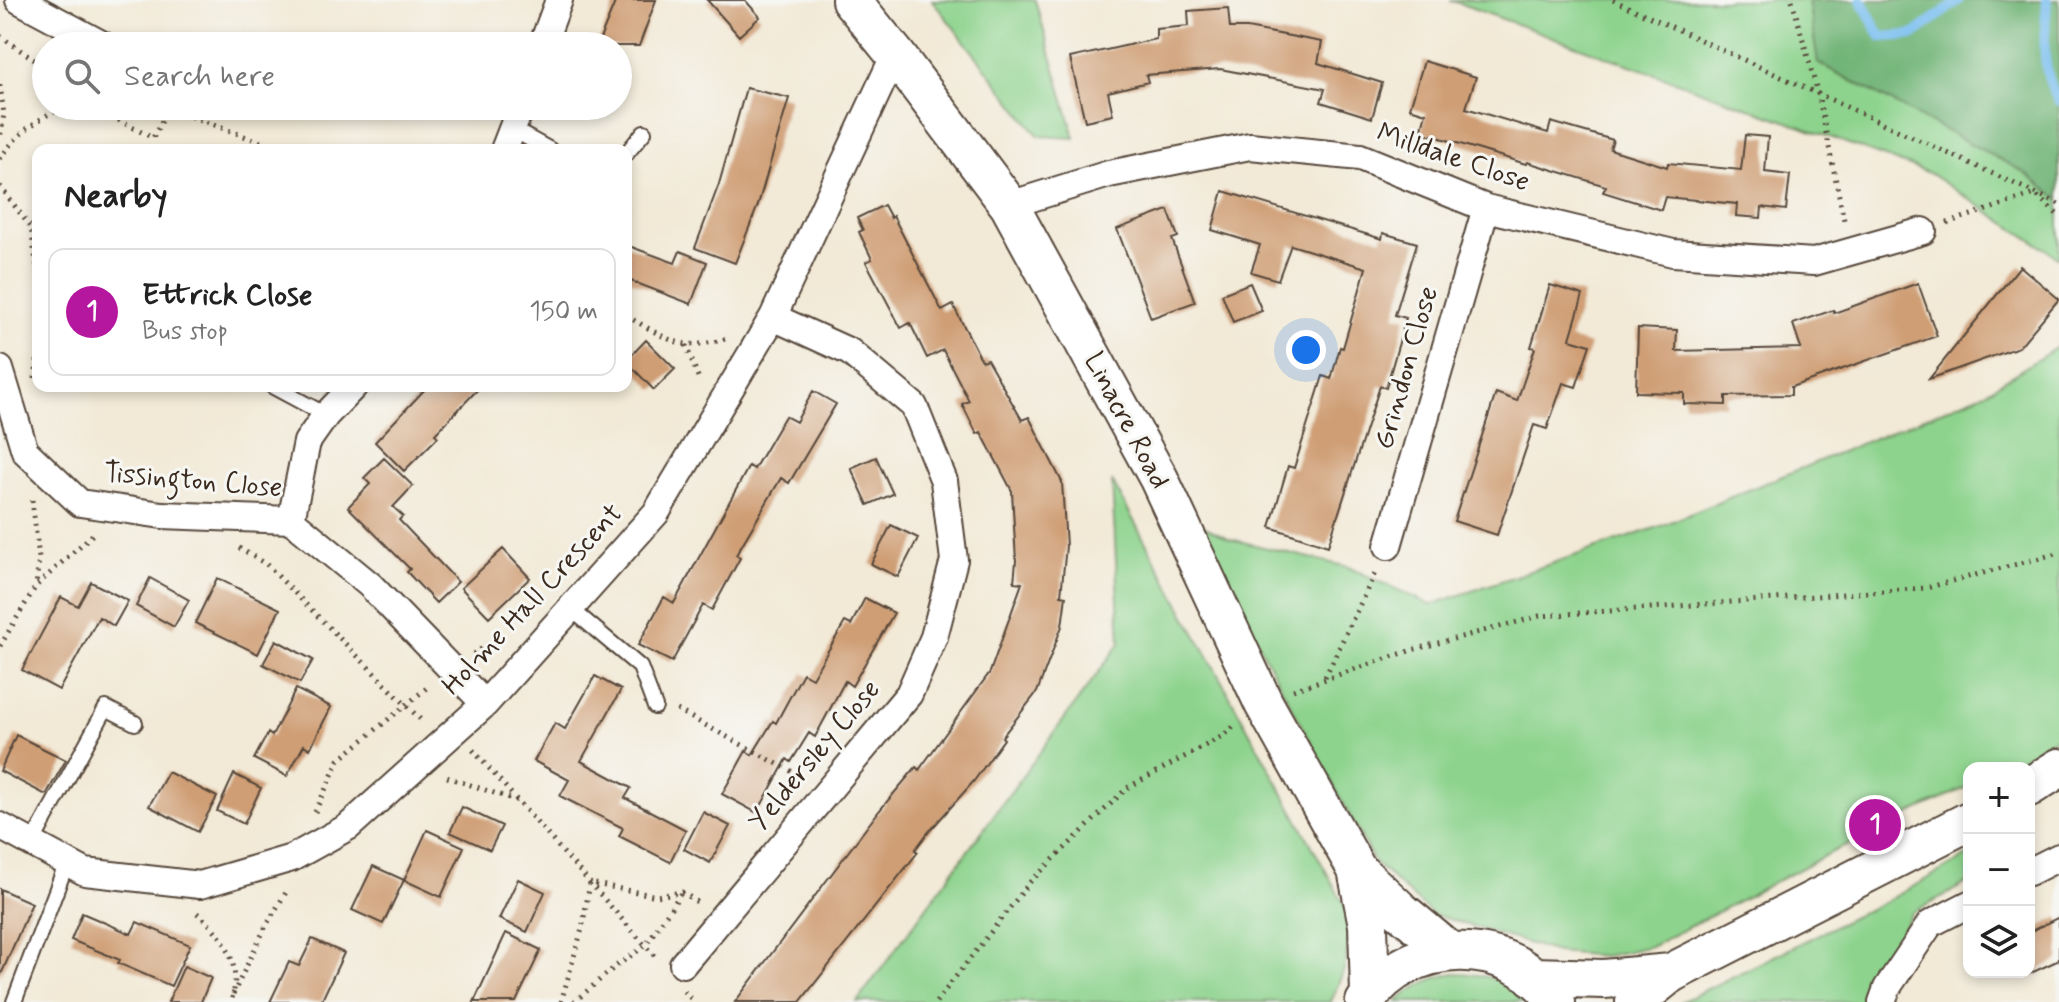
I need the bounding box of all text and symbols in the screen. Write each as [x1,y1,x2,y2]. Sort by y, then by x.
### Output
search box [32,32,632,120]
icon: search [60,54,104,98]
text: Search here [124,57,275,96]
street label: Milldale Close [1372,115,1534,201]
text: Nearby [64,174,168,219]
text: Ettrick Close [142,276,312,315]
street label: Grindon Close [1366,282,1448,454]
text: 1 [86,295,98,329]
text: 150 m [529,295,598,329]
text: Bus stop [142,315,228,349]
your location [1286,330,1326,370]
street label: Linacre Road [1074,346,1178,496]
street label: Tissington Close [102,455,284,510]
street label: Holme Hall Crescent [434,496,632,704]
street label: Yeldersley Close [741,672,889,840]
map controls [1963,762,2035,978]
button: + [1963,762,2035,834]
pin: 1 [1849,795,1901,855]
button: − [1963,834,2035,906]
button: layers [1963,906,2035,978]

